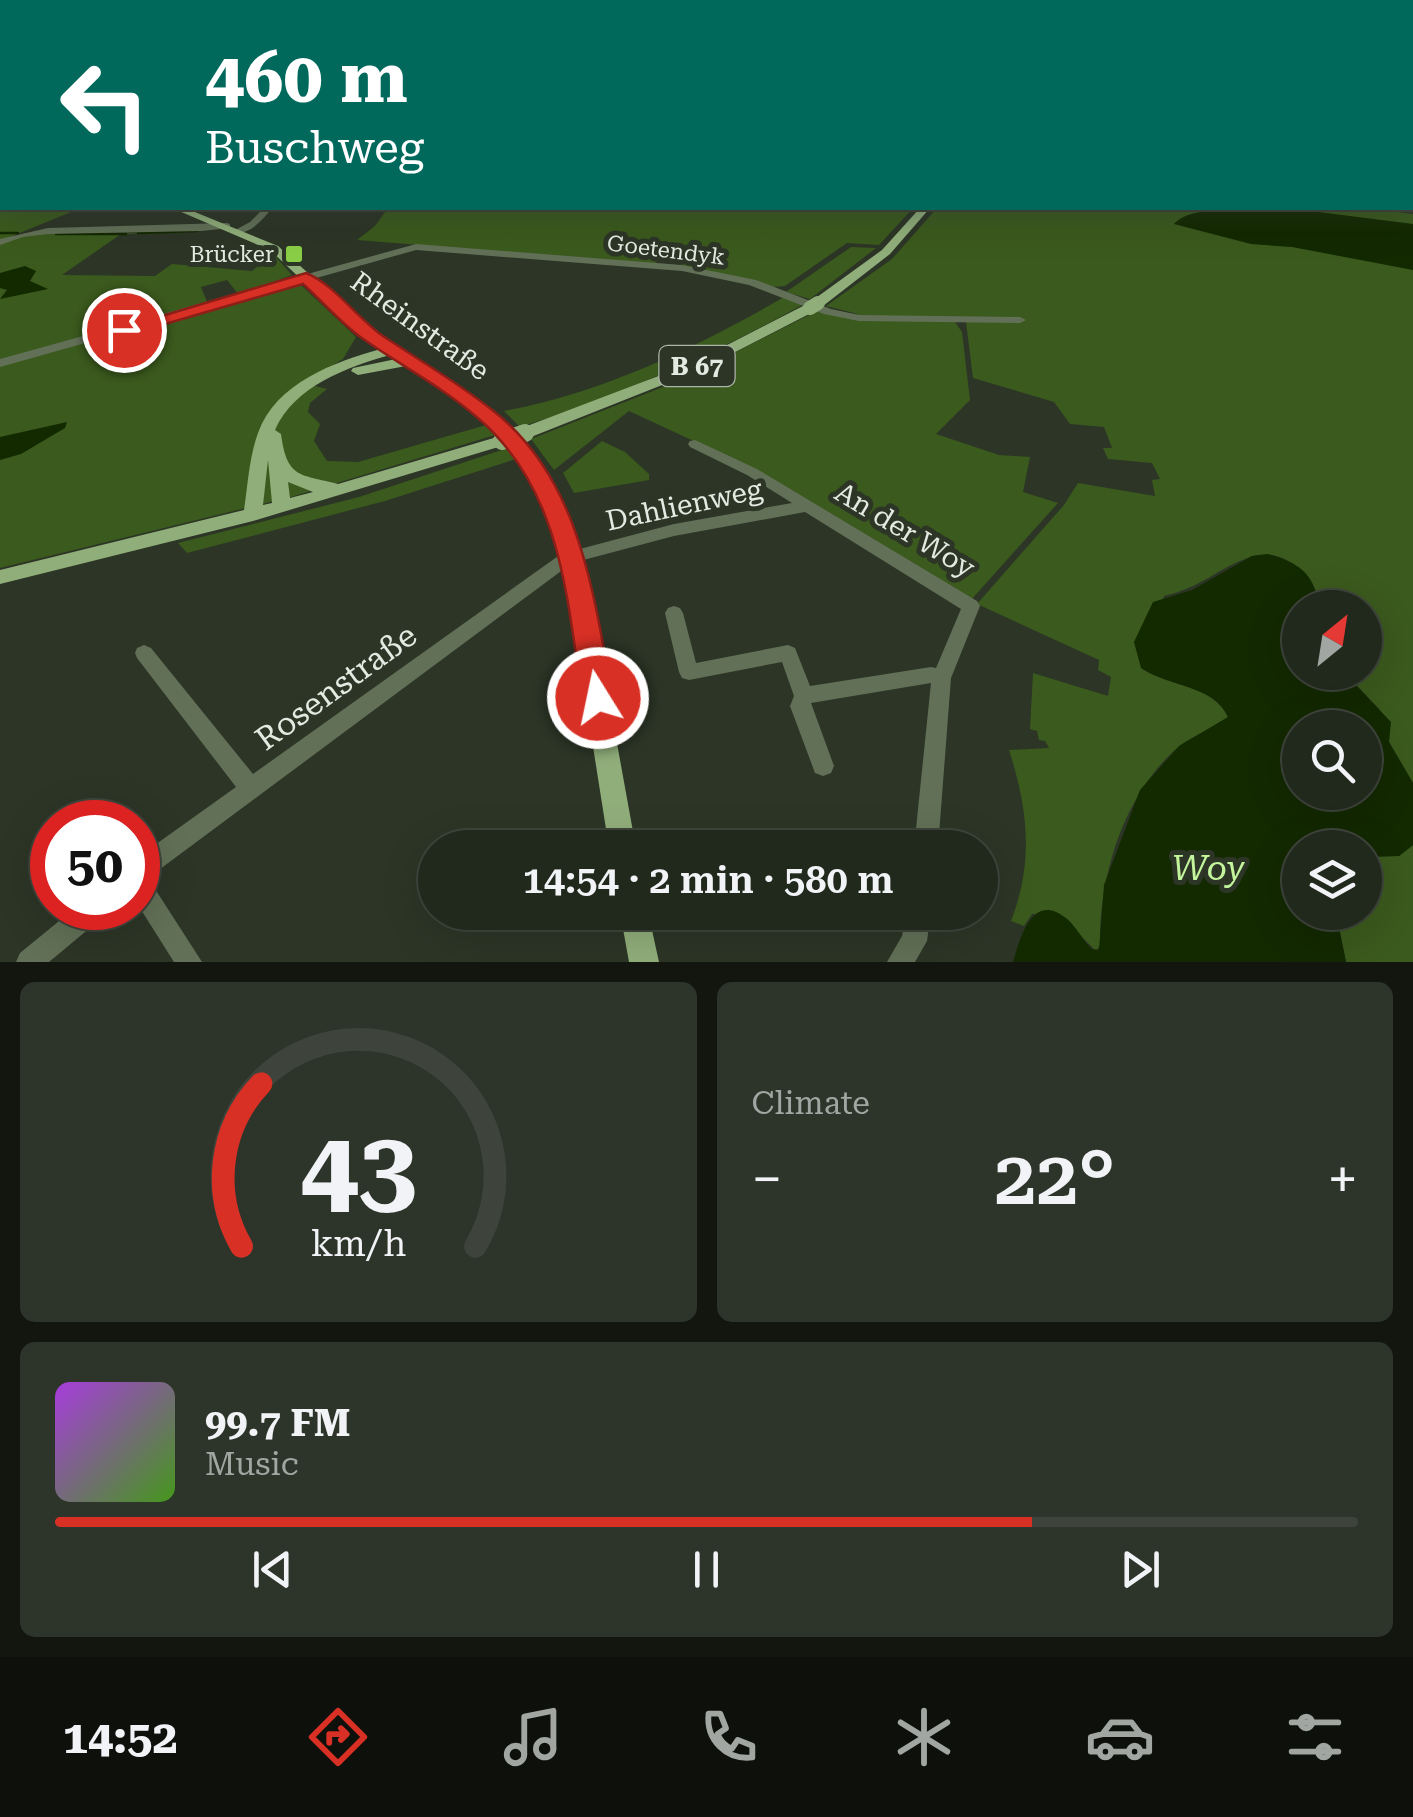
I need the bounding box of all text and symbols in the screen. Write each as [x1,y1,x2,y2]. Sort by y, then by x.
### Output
text: 460 m [205,37,408,119]
icon: left [40,40,170,170]
text: Buschweg [205,121,424,174]
street label: Goetendyk [606,230,726,270]
place label: Brücker [190,242,274,267]
marker: Brücker [283,243,305,265]
street label: Rheinstraße [344,265,496,387]
pin [82,288,167,373]
icon: arrive [97,303,152,358]
road number: B 67 [660,346,734,386]
street label: Dahlienweg [603,472,765,538]
street label: An der Woy [829,475,981,585]
north arrow [1282,590,1382,690]
map controls [1282,590,1382,930]
street label: Rosenstraße [248,616,424,758]
position arrow [546,646,650,750]
button: search [1282,710,1382,810]
speed limit sign: 50 [30,800,160,930]
button: layers [1282,830,1382,930]
water label: Woy [1172,848,1245,889]
text: 14:54 · 2 min · 580 m [523,858,894,902]
text: Climate [752,1084,870,1122]
text: 43 [300,1108,416,1229]
text: 22° [994,1134,1115,1222]
text: − [752,1147,782,1211]
text: + [1327,1147,1358,1211]
text: km/h [310,1223,406,1265]
text: 99.7 FM [205,1401,351,1445]
text: Music [205,1445,299,1483]
icon: previous [245,1542,300,1597]
icon: pause [679,1542,734,1597]
icon: next [1113,1542,1168,1597]
icon: directions [303,1702,373,1772]
icon: music [498,1702,568,1772]
icon: phone [694,1702,764,1772]
icon: climate [889,1702,959,1772]
icon: car [1085,1702,1155,1772]
icon: filters [1280,1702,1350,1772]
text: 14:52 [63,1711,178,1764]

